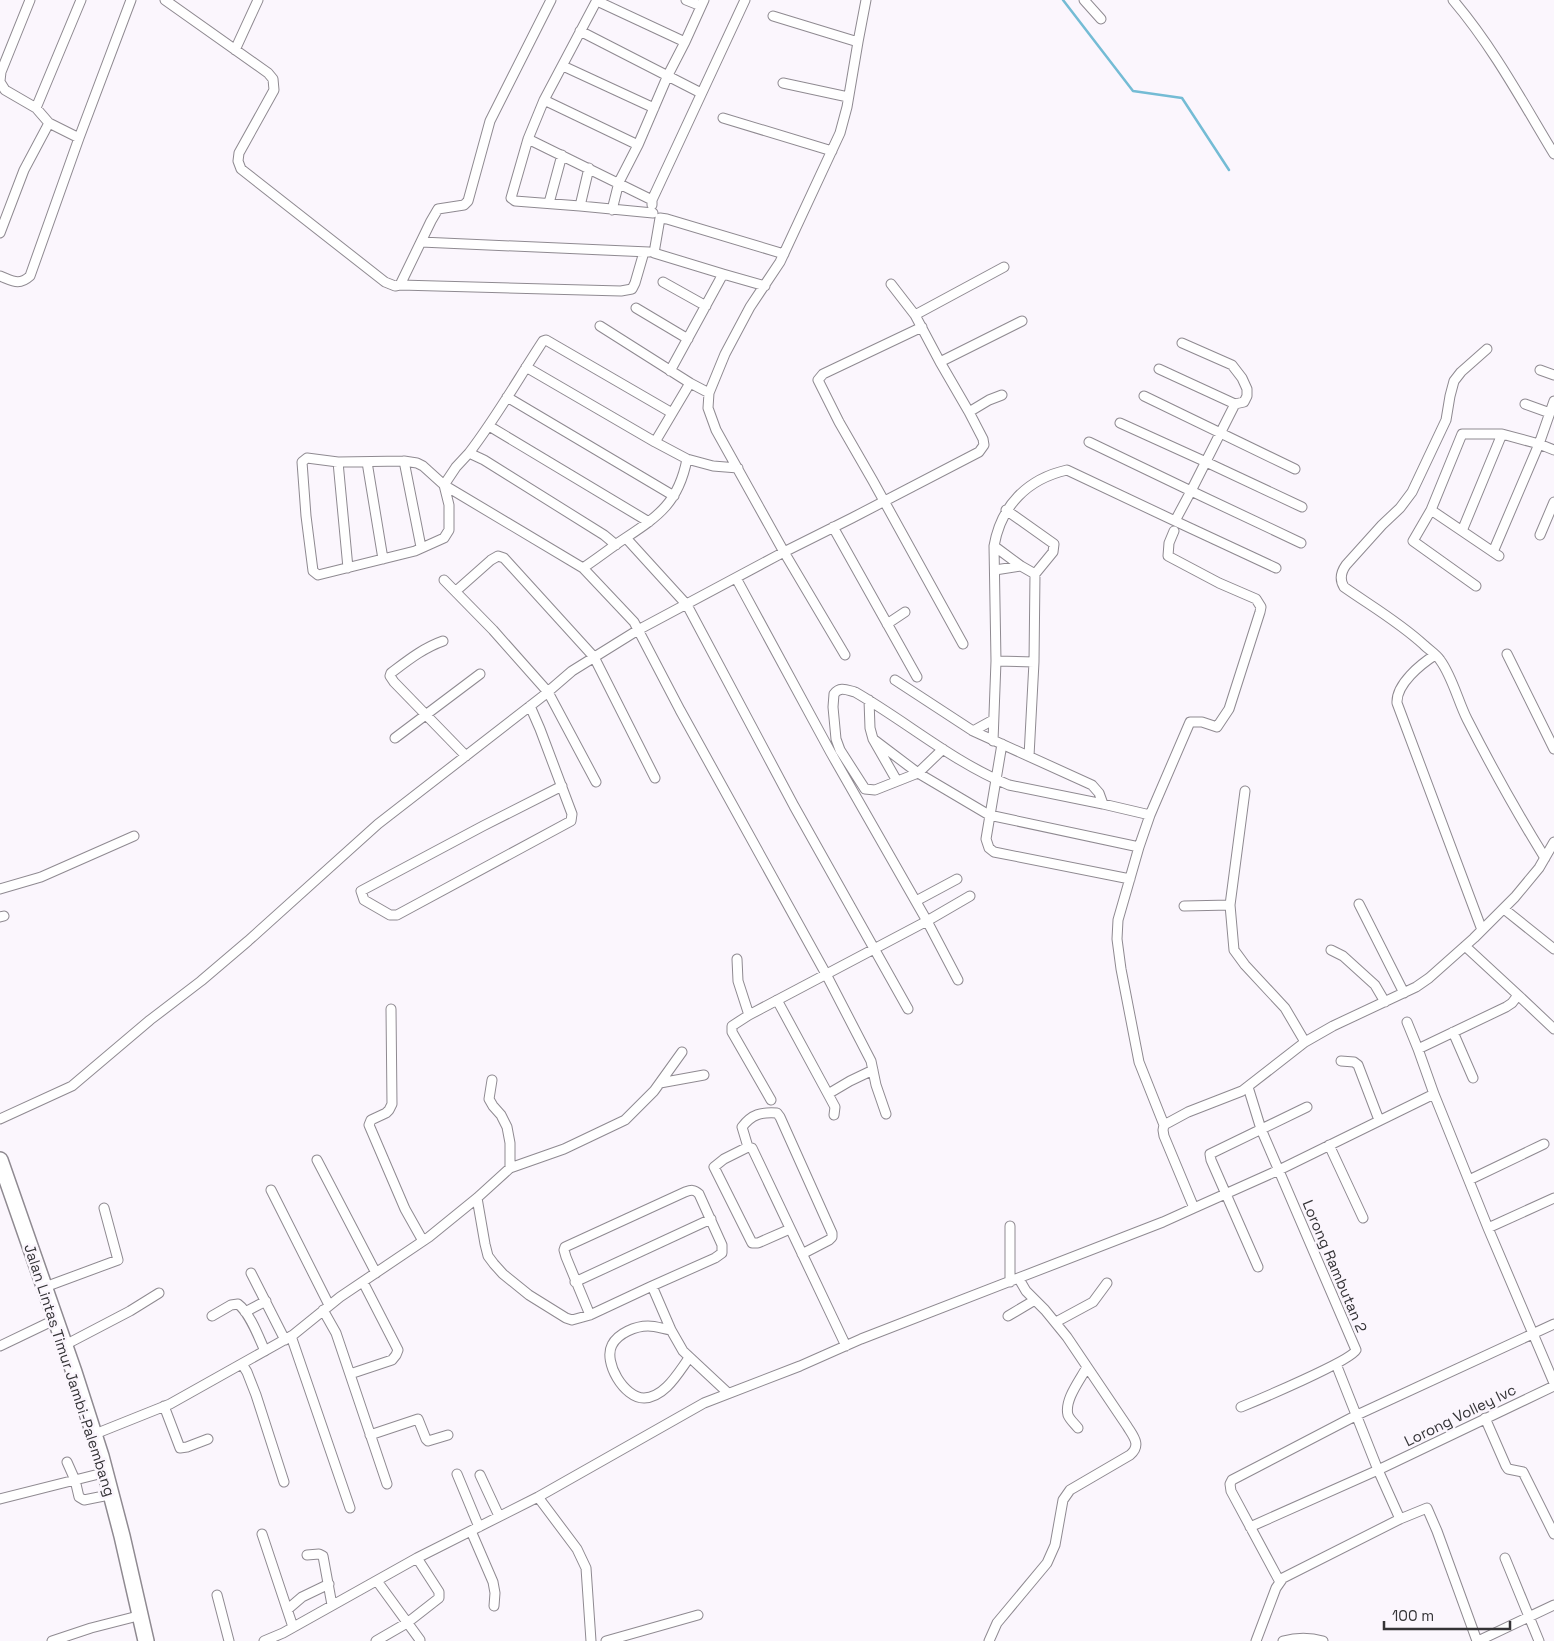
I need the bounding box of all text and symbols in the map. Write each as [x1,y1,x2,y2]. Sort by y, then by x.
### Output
street label: Lorong Rambutan 2 [1298,1197,1372,1335]
street label: Jalan Lintas Timur Jambi-Palembang [20,1241,120,1499]
street label: Lorong Volley Ivc [1401,1380,1519,1450]
scale bar [1384,1598,1510,1630]
text: 100 m [1392,1606,1434,1625]

